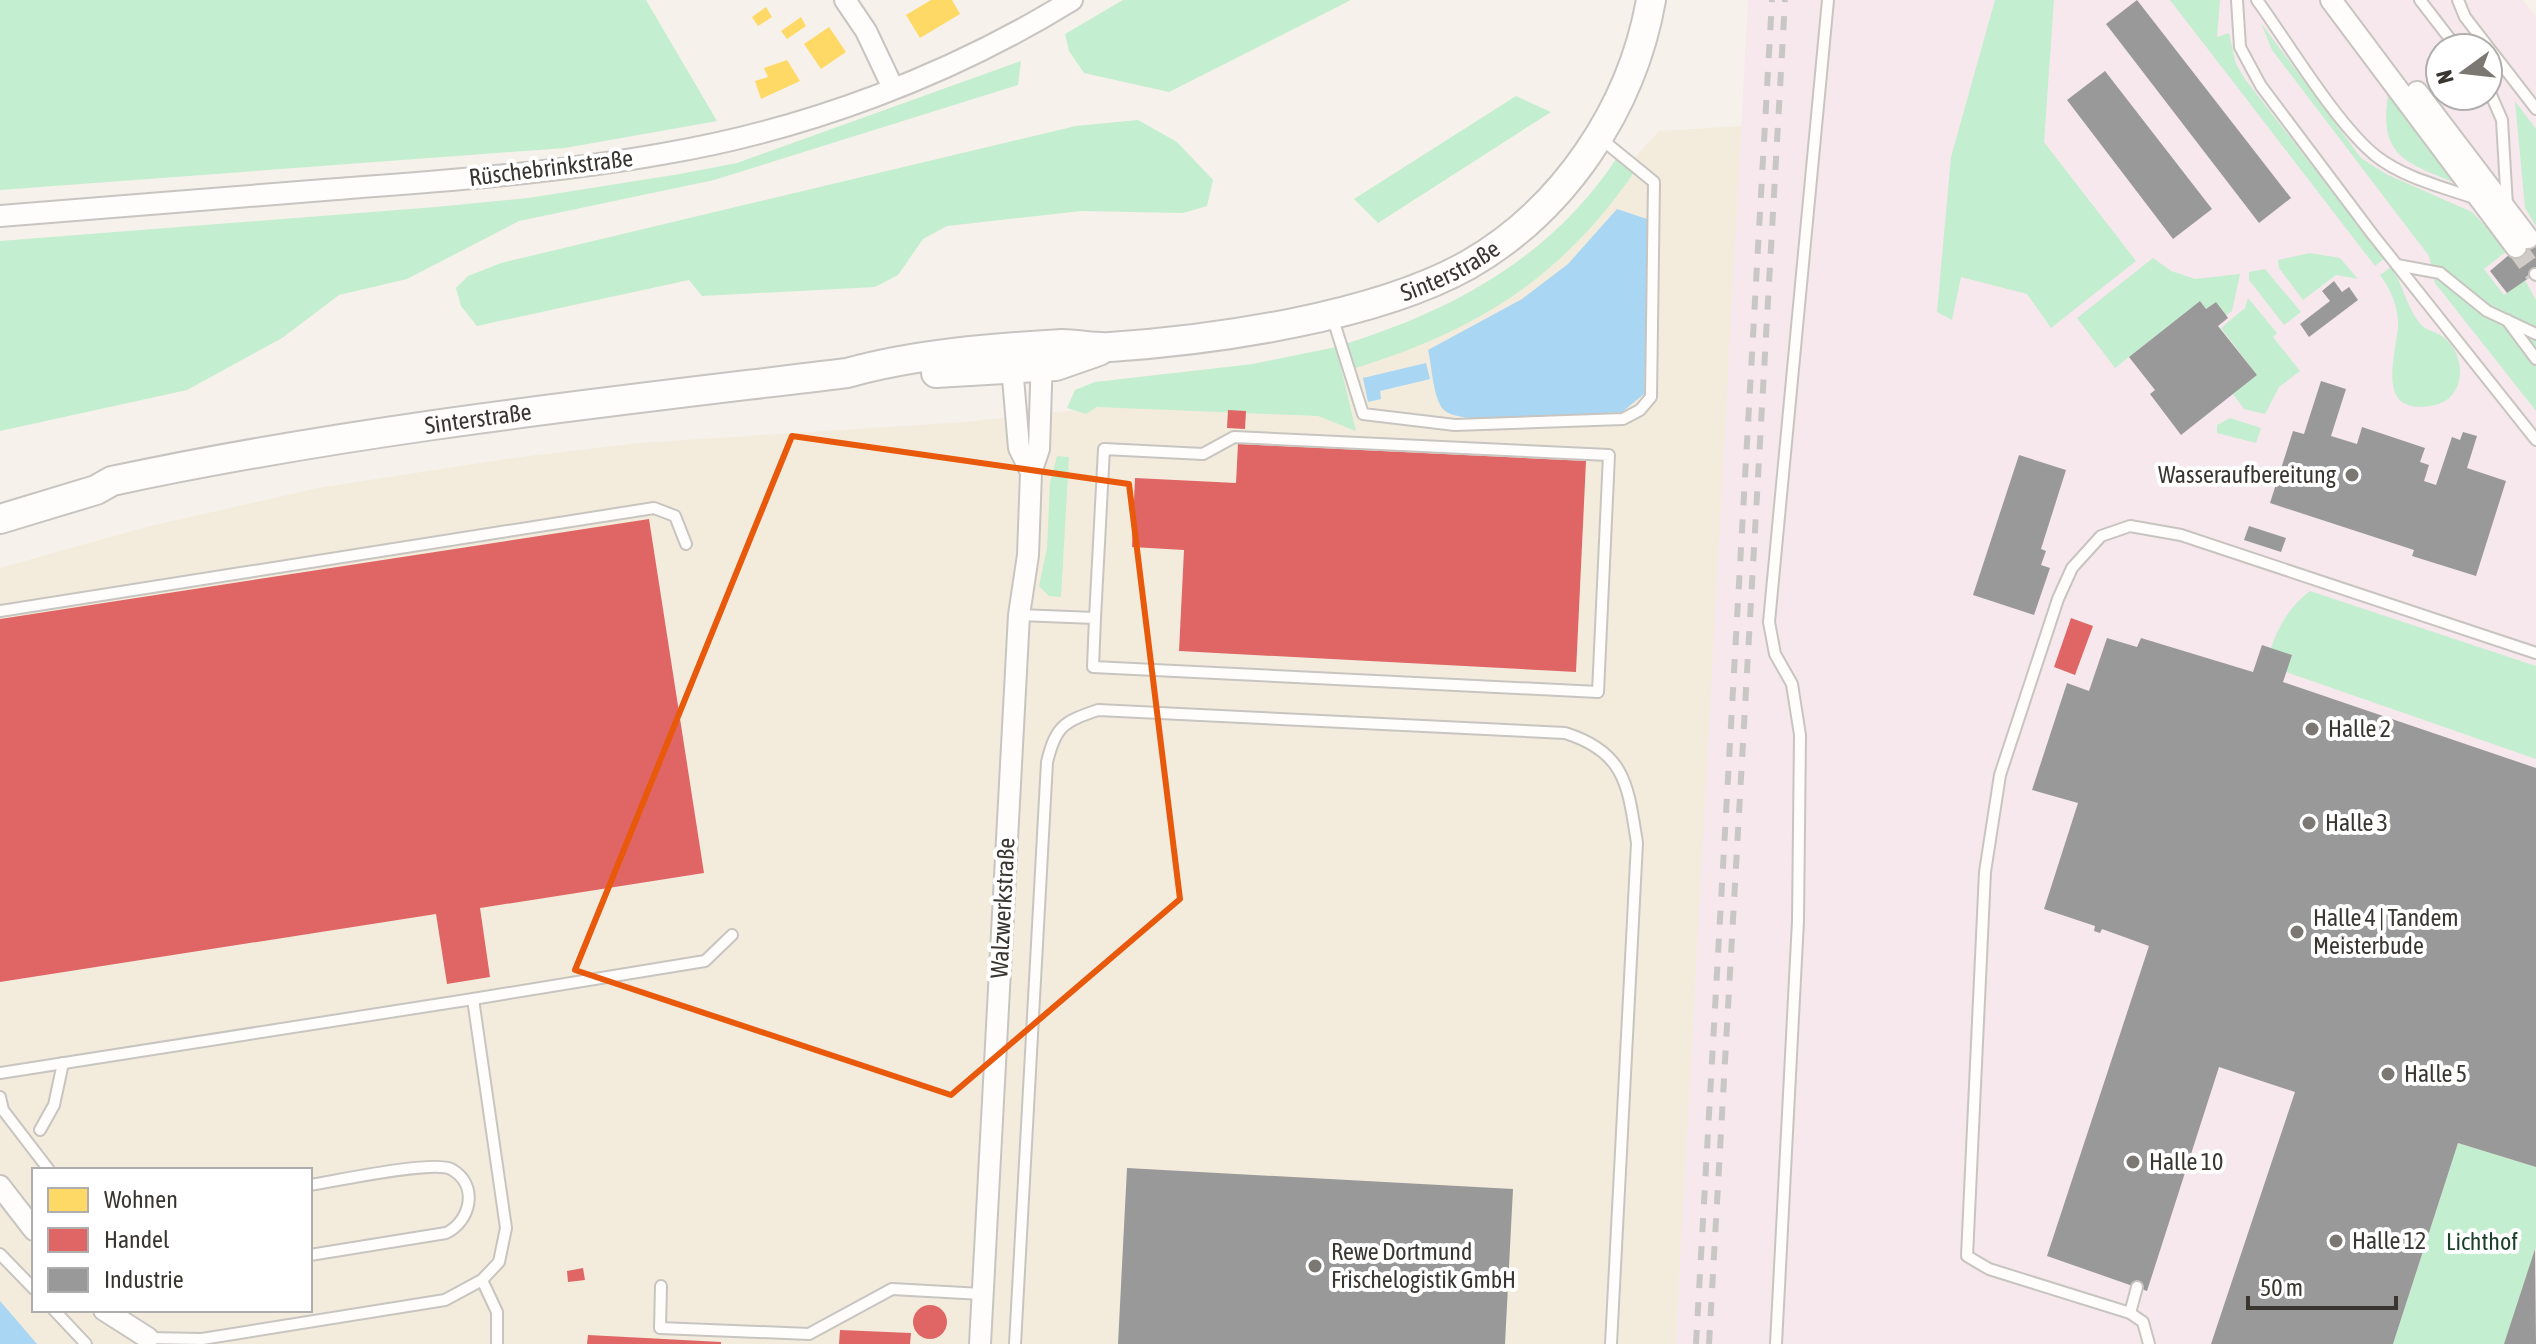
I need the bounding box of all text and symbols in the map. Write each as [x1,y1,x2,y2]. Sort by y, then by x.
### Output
north arrow [2424,32,2504,112]
text: N [2430,68,2459,87]
street label: Rüschebrinkstraße [467,144,634,191]
street label: Sinterstraße [1397,235,1505,306]
street label: Sinterstraße [423,398,533,439]
place label: Wasseraufbereitung [2158,461,2337,488]
marker: Wasseraufbereitung [2343,466,2361,484]
place label: Halle 2 [2328,715,2391,742]
marker: Halle 2 [2303,720,2321,738]
place label: Halle 3 [2325,809,2388,836]
marker: Halle 3 [2300,814,2318,832]
street label: Walzwerkstraße [985,837,1020,979]
place label: Halle 4 | Tandem Meisterbude [2313,904,2459,959]
marker: Halle 4 | Tandem Meisterbude [2288,923,2306,941]
place label: Halle 5 [2404,1060,2467,1087]
marker: Halle 5 [2379,1065,2397,1083]
place label: Halle 10 [2149,1148,2223,1175]
marker: Halle 10 [2124,1153,2142,1171]
legend [32,1168,312,1312]
text: Wohnen [104,1186,178,1213]
text: Handel [104,1226,170,1253]
place label: Halle 12 [2352,1227,2426,1254]
park label: Lichthof [2446,1228,2518,1255]
marker: Halle 12 [2327,1232,2345,1250]
place label: Rewe Dortmund Frischelogistik GmbH [1331,1238,1516,1293]
marker: Rewe Dortmund Frischelogistik GmbH [1306,1257,1324,1275]
scale bar [2248,1260,2396,1310]
text: Industrie [104,1266,184,1293]
text: 50 m [2260,1274,2303,1301]

